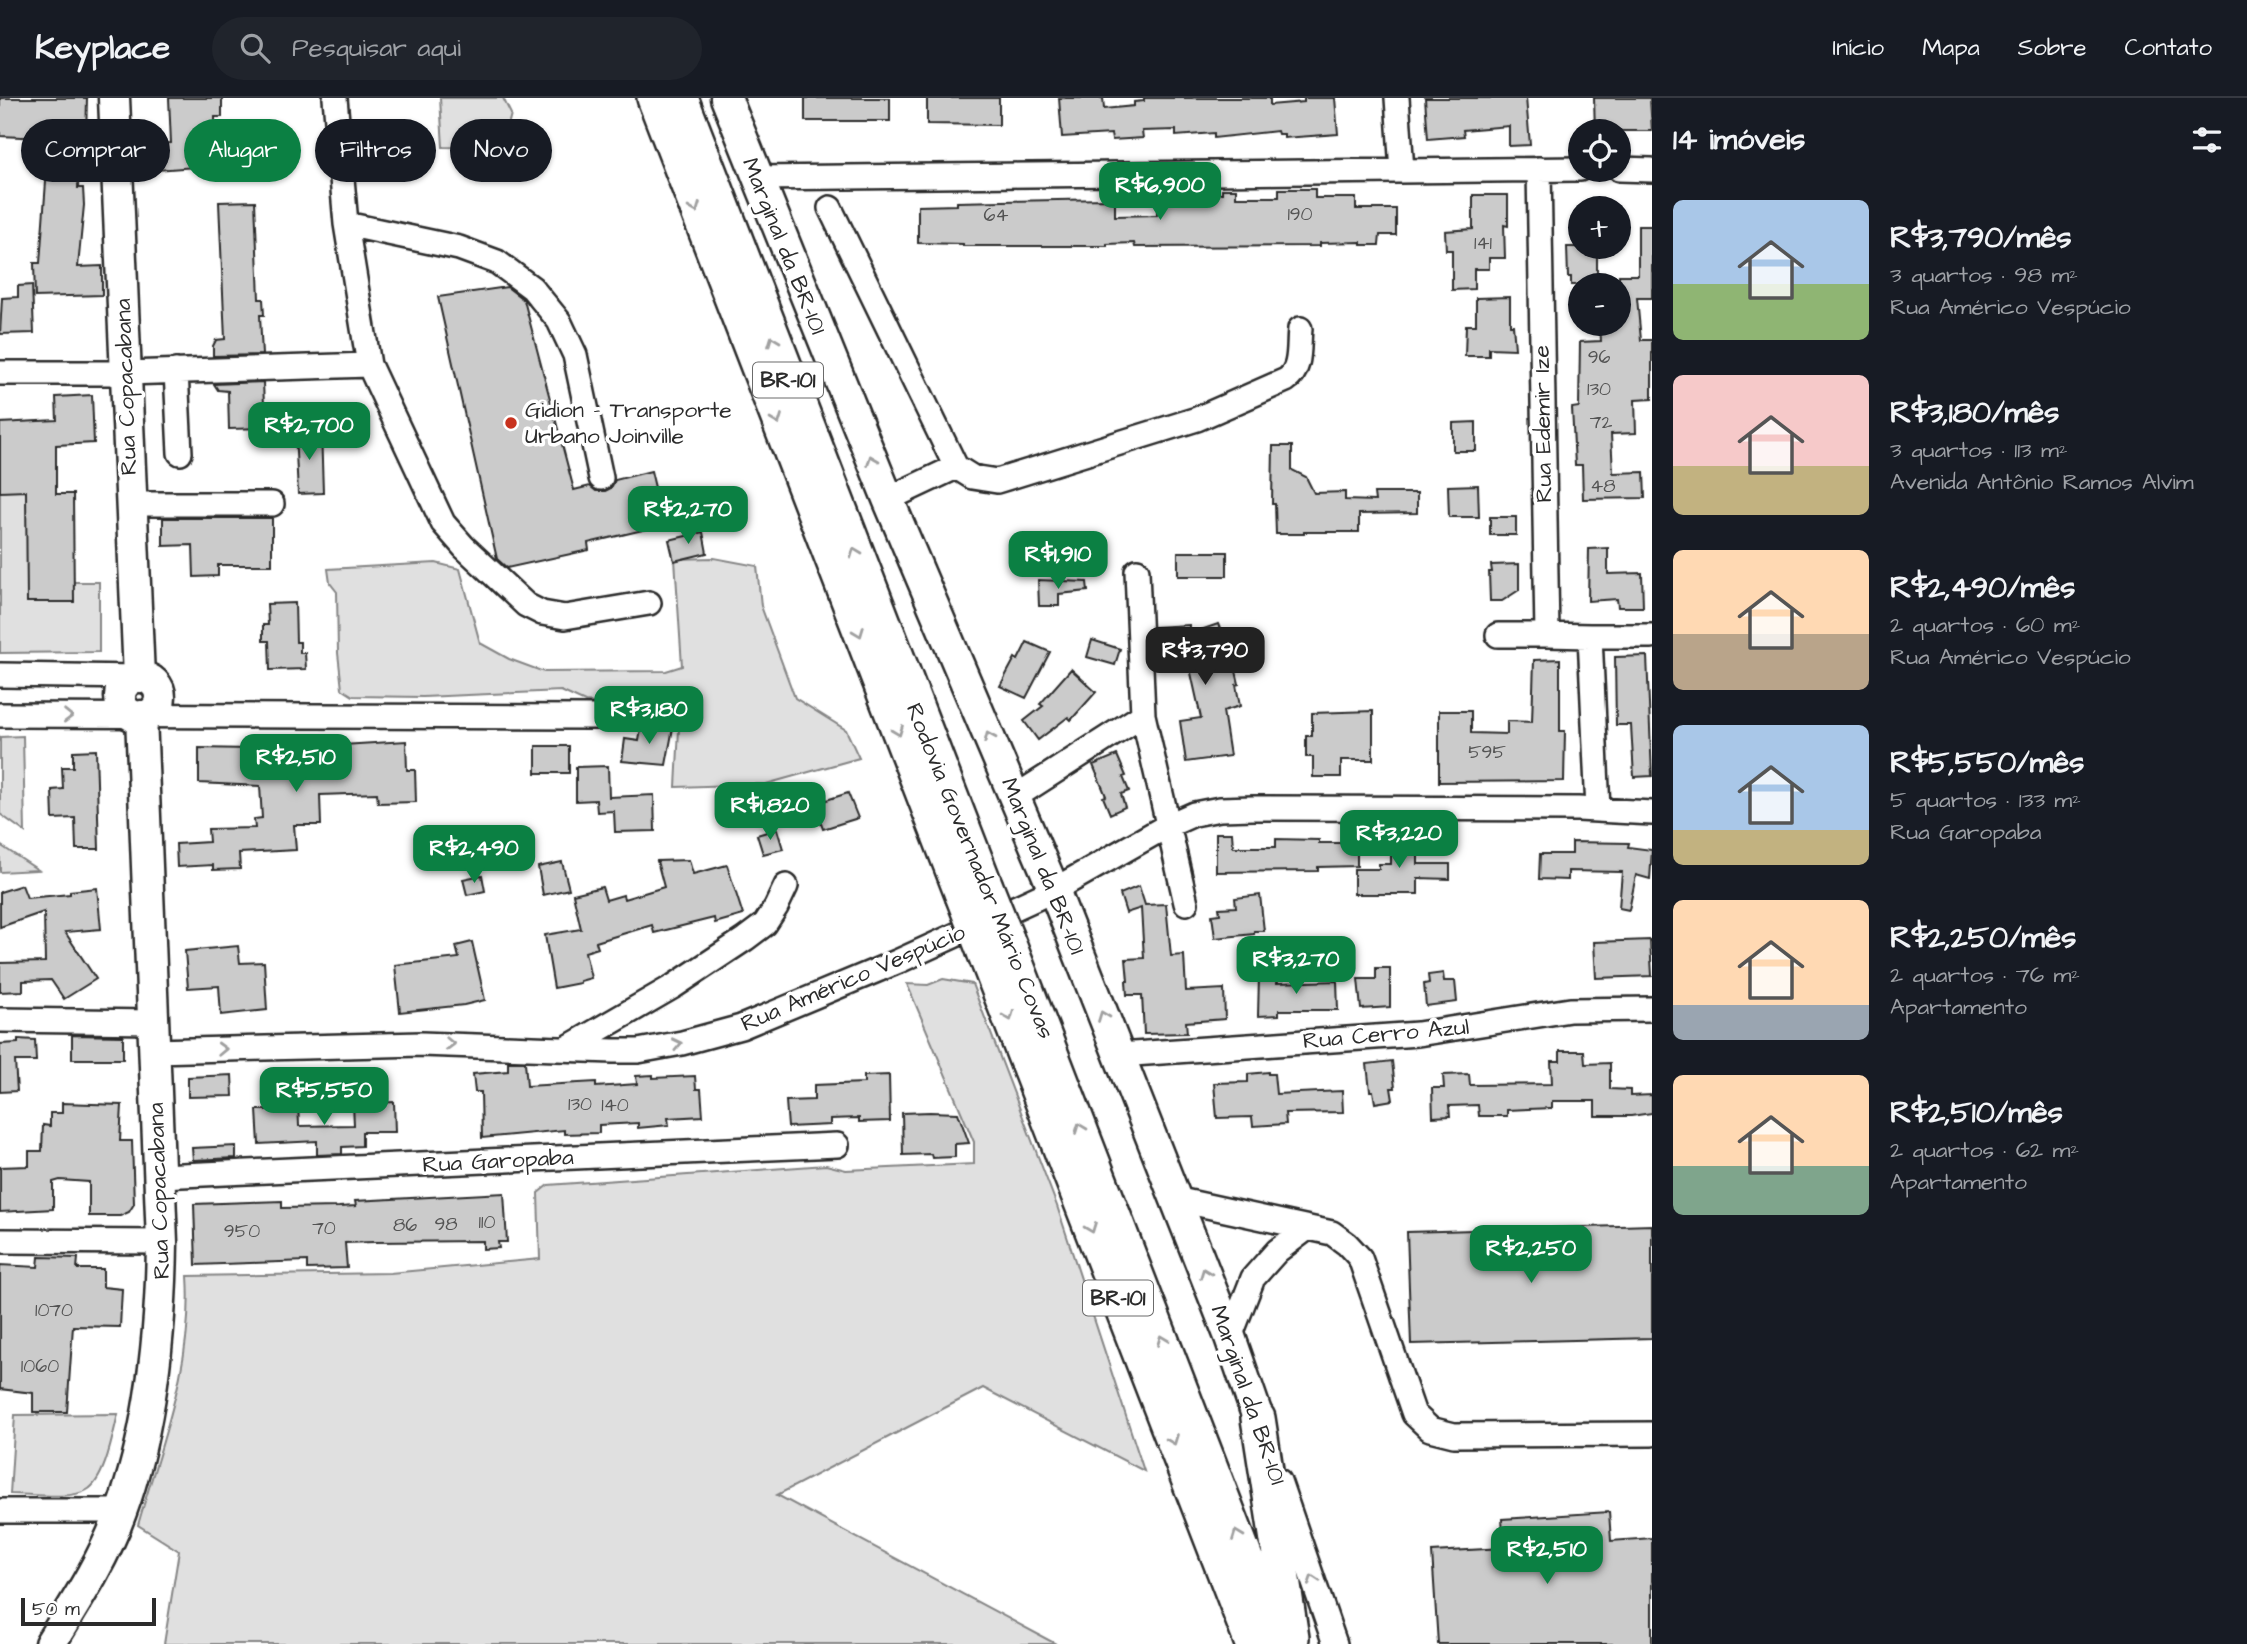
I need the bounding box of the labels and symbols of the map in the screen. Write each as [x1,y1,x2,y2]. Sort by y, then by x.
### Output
street label: Marginal da BR-101 [733,153,834,339]
pin: R$6,900 [1095,162,1225,222]
one-way arrow [687,201,701,213]
house number: 190 [1287,201,1313,228]
house number: 64 [984,202,1008,229]
house number: 141 [1474,230,1492,257]
street label: Rua Copacabana [107,298,145,476]
one-way arrow [767,335,781,347]
house number: 96 [1588,344,1610,371]
street label: Rua Edemir Ize [1526,345,1560,503]
road number: BR-101 [753,362,823,398]
house number: 130 [1587,376,1611,403]
place label: Gidion - Transporte Urbano Joinville [525,394,732,452]
pin: R$2,700 [244,402,374,462]
house number: 72 [1590,409,1612,436]
one-way arrow [769,414,783,426]
marker: Gidion - Transporte Urbano Joinville [503,415,519,431]
one-way arrow [866,455,880,467]
house number: 48 [1590,473,1616,500]
pin: R$2,270 [623,486,753,546]
pin: R$1,910 [993,532,1123,591]
one-way arrow [849,547,863,560]
one-way arrow [851,626,865,638]
pin: R$3,790 [1140,628,1270,687]
pin: R$3,180 [584,686,714,746]
street label: Rodovia Governador Mário Covas [898,698,1062,1044]
one-way arrow [63,708,74,724]
one-way arrow [890,725,904,737]
one-way arrow [984,732,998,744]
pin: R$2,510 [231,734,361,794]
house number: 595 [1468,739,1506,766]
street label: Marginal da BR-101 [992,773,1093,959]
pin: R$1,820 [705,782,835,842]
pin: R$3,220 [1334,810,1464,870]
pin: R$2,490 [409,826,539,885]
street label: Rua Américo Vespúcio [736,916,970,1040]
pin: R$3,270 [1231,936,1361,996]
one-way arrow [1000,1009,1014,1021]
one-way arrow [1098,1010,1112,1022]
street label: Rua Cerro Azul [1302,1011,1470,1057]
one-way arrow [445,1037,456,1052]
one-way arrow [670,1038,682,1052]
one-way arrow [217,1041,228,1056]
pin: R$5,550 [259,1068,389,1127]
house number: 130 [568,1091,592,1118]
house number: 140 [601,1092,629,1119]
street label: Rua Copacabana [140,1102,178,1280]
one-way arrow [1075,1123,1089,1135]
street label: Rua Garopaba [422,1141,575,1181]
house number: 110 [479,1209,495,1236]
house number: 98 [434,1211,458,1238]
house number: 86 [393,1212,417,1239]
house number: 70 [312,1215,336,1242]
house number: 950 [224,1218,260,1245]
one-way arrow [1083,1221,1097,1234]
pin: R$2,250 [1466,1226,1596,1285]
one-way arrow [1199,1268,1213,1280]
road number: BR-101 [1083,1280,1153,1316]
house number: 1070 [35,1297,73,1324]
street label: Marginal da BR-101 [1201,1301,1294,1489]
one-way arrow [1157,1335,1171,1347]
house number: 1060 [21,1353,59,1380]
one-way arrow [1165,1434,1179,1446]
pin: R$2,510 [1482,1526,1612,1586]
one-way arrow [1231,1529,1245,1541]
one-way arrow [1306,1574,1321,1586]
scale bar [21,1595,156,1627]

